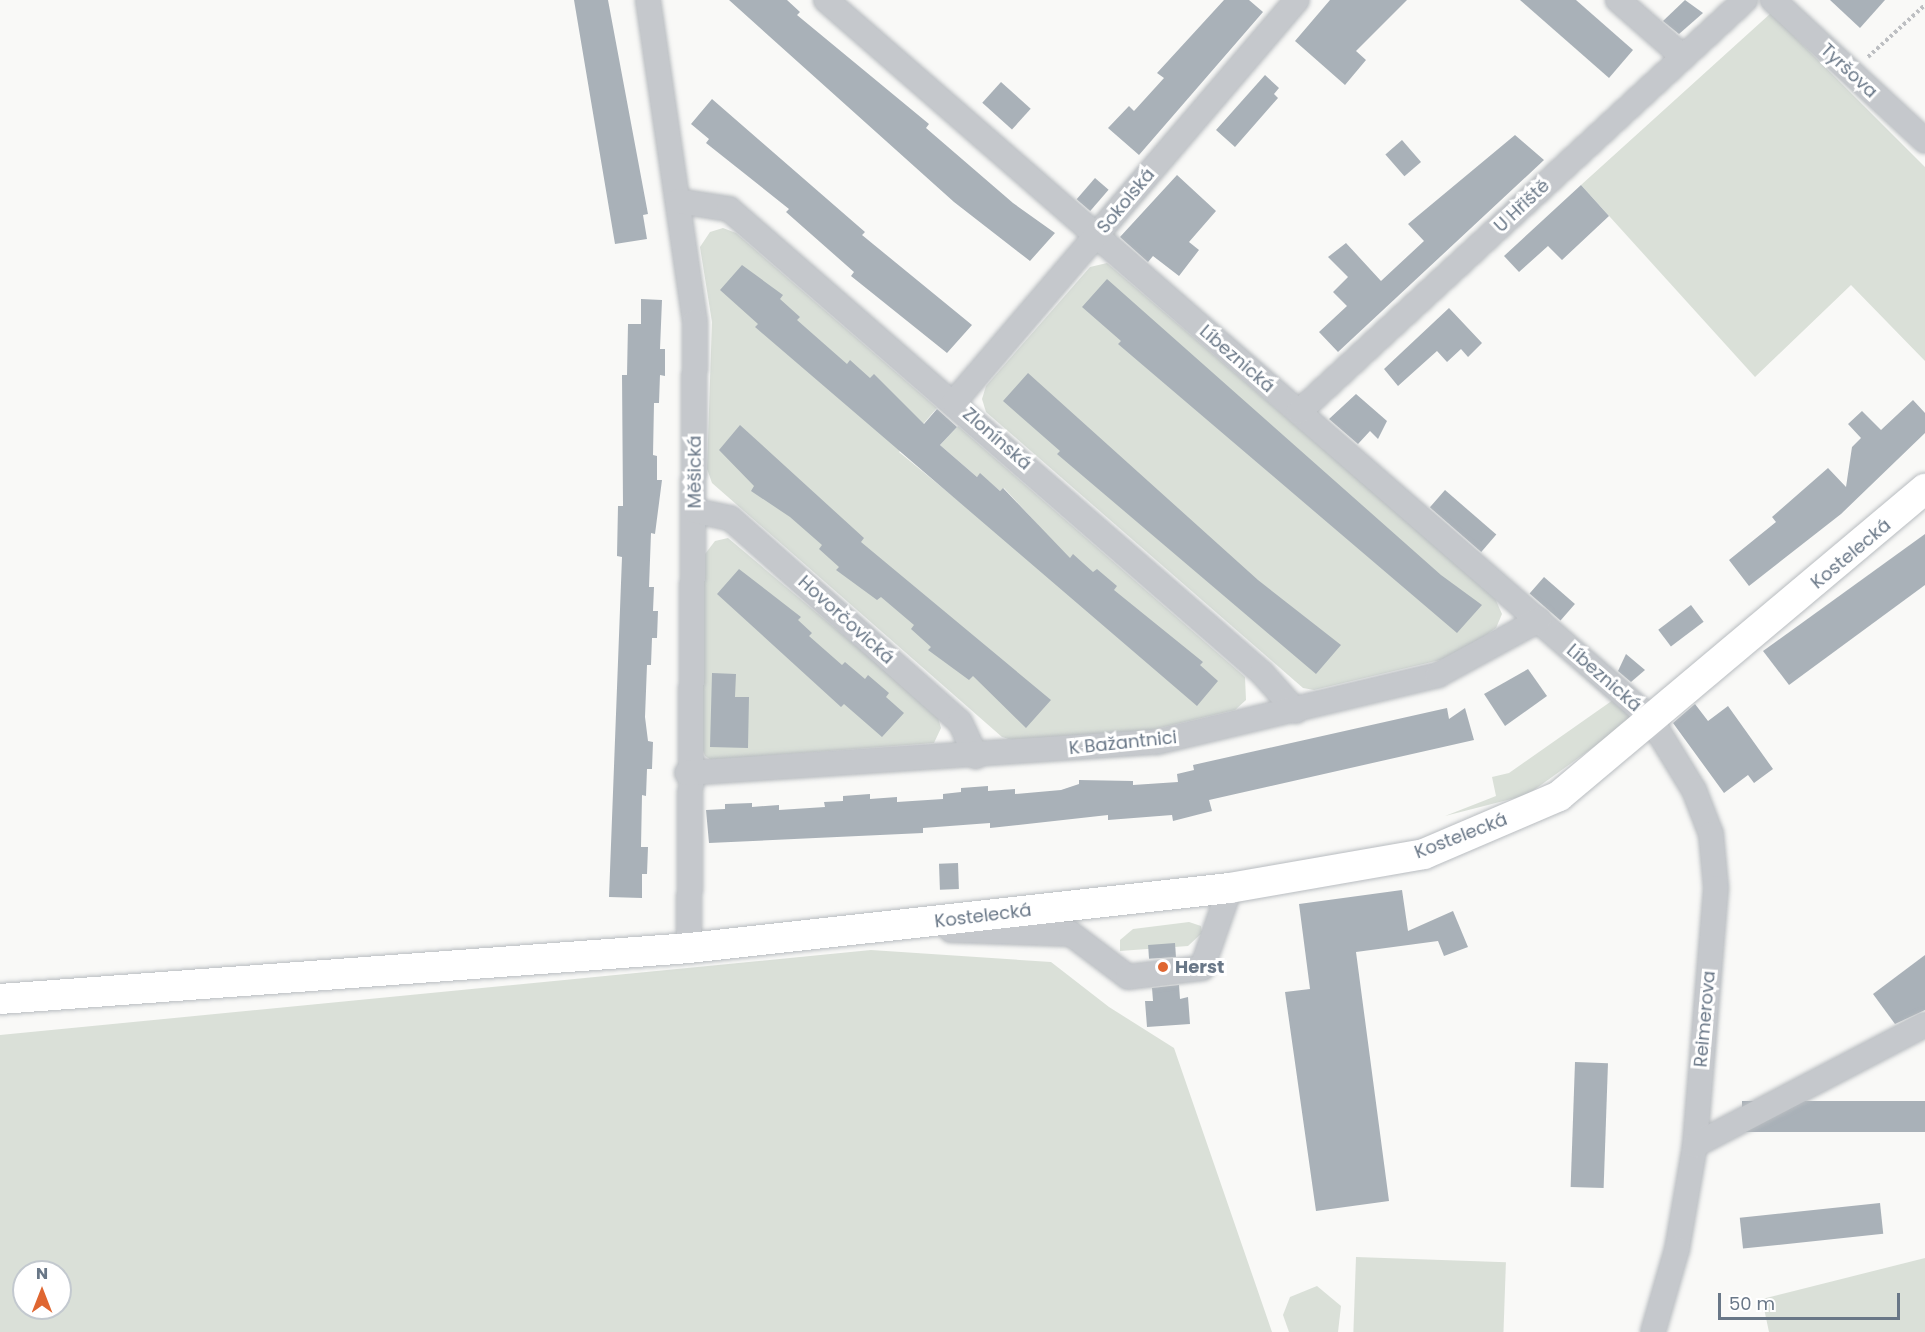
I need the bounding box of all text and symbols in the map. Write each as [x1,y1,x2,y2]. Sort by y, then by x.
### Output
street label: Tyršova [1816,39,1882,103]
street label: Sokolská [1093,164,1159,238]
street label: U Hřiště [1490,175,1554,237]
street label: Líbeznická [1195,321,1279,397]
street label: Zlonínská [958,403,1036,475]
street label: Měšická [684,436,706,508]
street label: Kostelecká [1807,514,1895,594]
street label: Hovorčovická [794,571,898,669]
street label: Líbeznická [1562,640,1646,716]
street label: K Bažantnici [1068,727,1178,759]
street label: Kostelecká [1412,808,1510,864]
street label: Kostelecká [933,899,1033,933]
place label: Herst [1175,956,1224,978]
marker: Herst [1156,960,1170,974]
street label: Reimerova [1690,970,1720,1068]
north arrow [12,1260,72,1320]
text: N [36,1262,48,1285]
scale bar [1721,1281,1902,1319]
text: 50 m [1729,1291,1775,1316]

